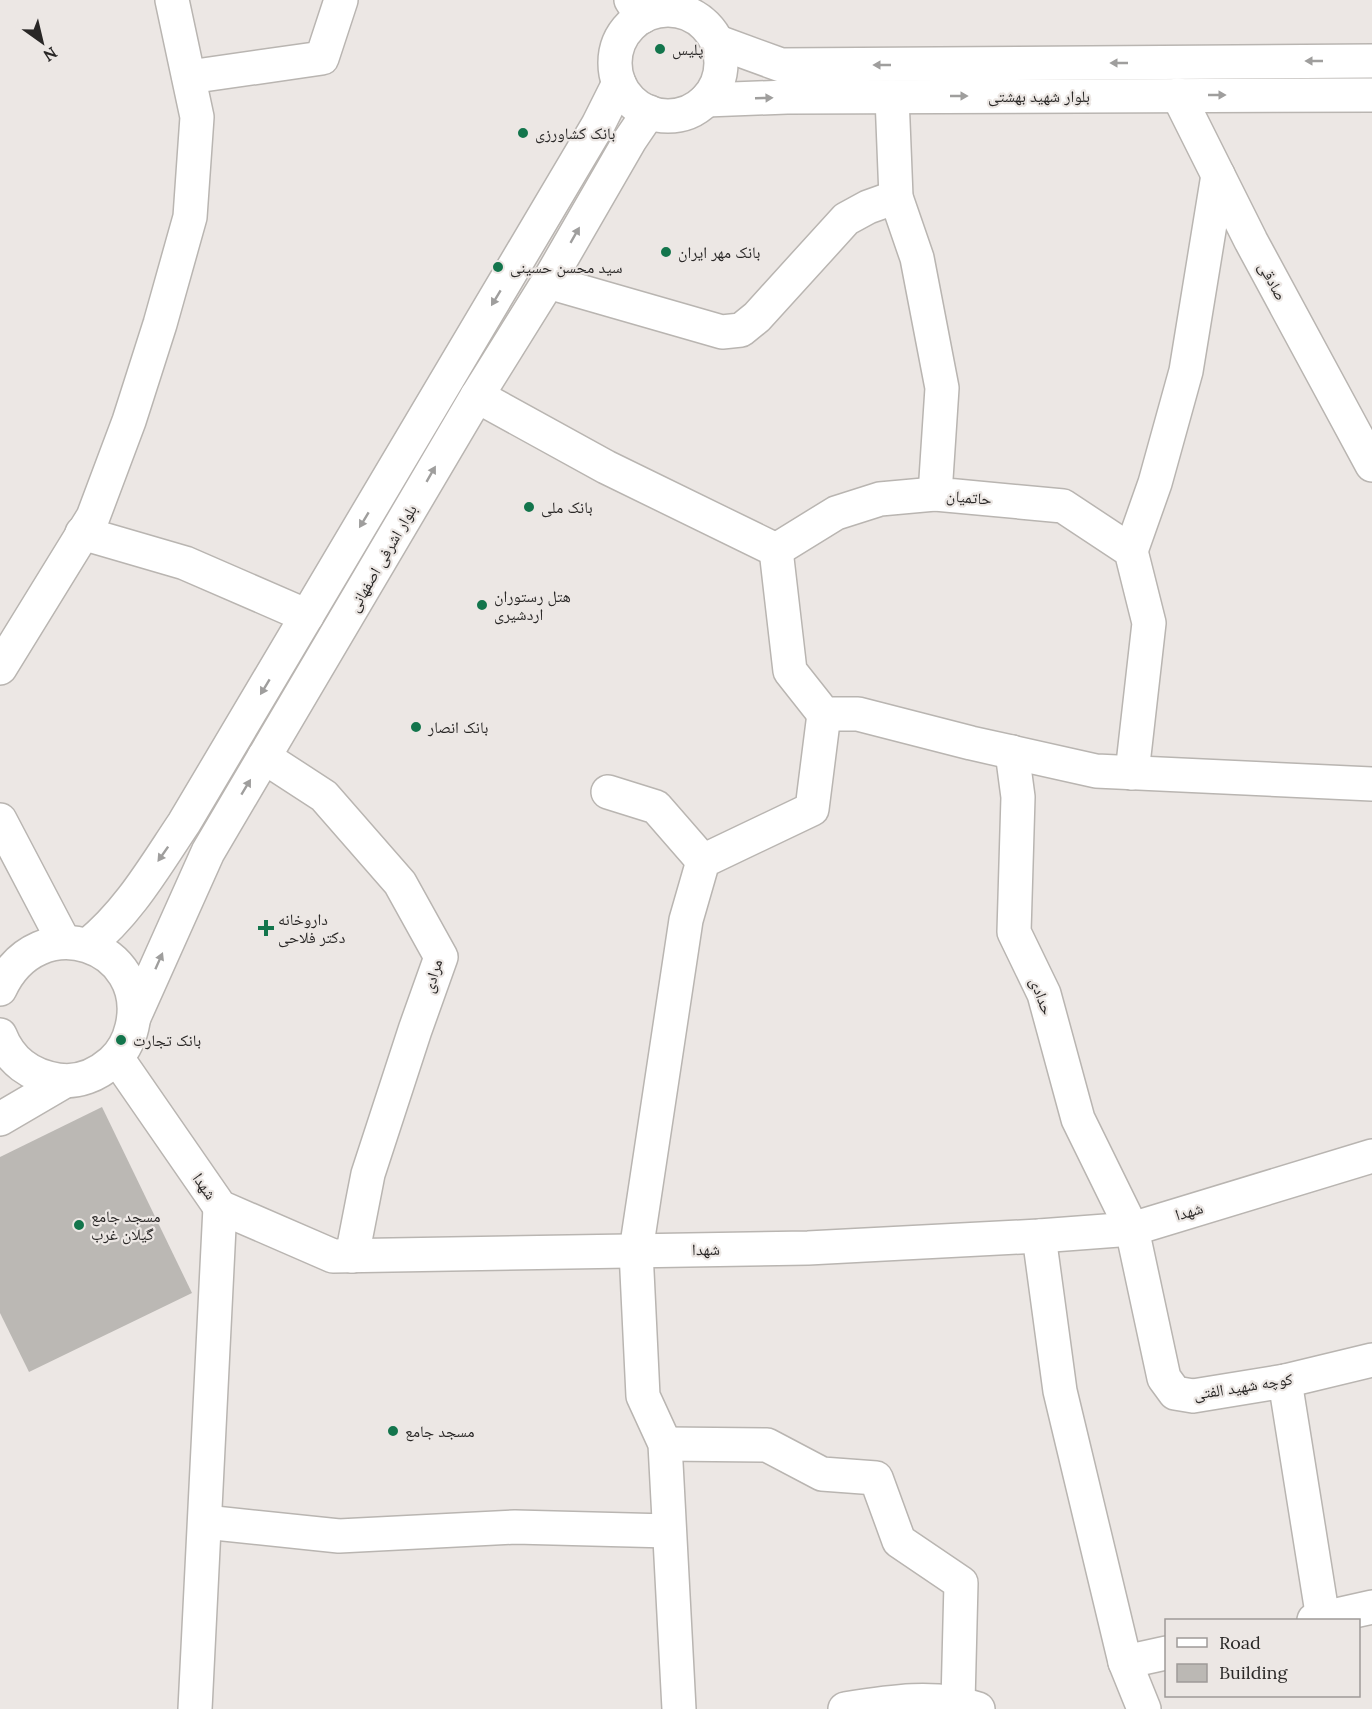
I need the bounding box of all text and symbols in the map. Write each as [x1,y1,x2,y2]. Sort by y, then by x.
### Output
north arrow [12,12,72,72]
place label: پلیس [672,39,704,60]
marker: پلیس [653,42,667,56]
text: N [40,43,61,66]
one-way arrow [1304,56,1323,66]
one-way arrow [1109,58,1128,68]
one-way arrow [872,60,891,70]
street label: بلوار شهید بهشتی [988,86,1090,107]
one-way arrow [1208,90,1227,100]
one-way arrow [950,91,969,101]
one-way arrow [755,93,774,103]
place label: بانک کشاورزی [535,123,616,144]
marker: بانک کشاورزی [516,126,530,140]
one-way arrow [570,227,580,244]
place label: بانک مهر ایران [678,242,760,263]
marker: بانک مهر ایران [659,245,673,259]
place label: سید محسن حسینی [510,257,622,278]
street label: صادقی [1254,258,1291,304]
marker: سید محسن حسینی [491,260,505,274]
one-way arrow [491,290,501,307]
one-way arrow [425,466,436,482]
street label: حاتمیان [945,485,993,510]
place label: بانک ملی [541,497,593,518]
marker: بانک ملی [522,500,536,514]
street label: بلوار اشرفی اصفهانی [343,501,422,616]
one-way arrow [359,512,370,528]
place label: هتل رستوران اردشیری [494,586,571,625]
marker: هتل رستوران اردشیری [475,598,489,612]
one-way arrow [260,679,270,696]
place label: بانک انصار [427,717,488,737]
marker: بانک انصار [409,720,423,734]
one-way arrow [241,779,252,795]
one-way arrow [157,845,169,861]
place label: داروخانه دکتر فلاحی [278,909,345,948]
marker: داروخانه دکتر فلاحی [259,921,273,935]
one-way arrow [154,952,164,970]
street label: مرادی [418,957,447,995]
street label: حدادی [1025,975,1058,1018]
place label: بانک تجارت [133,1030,201,1050]
marker: بانک تجارت [114,1033,128,1047]
street label: شهدا [189,1169,221,1203]
street label: شهدا [1173,1197,1205,1225]
place label: مسجد جامع گیلان غرب [91,1206,161,1245]
marker: مسجد جامع گیلان غرب [72,1218,86,1232]
street label: شهدا [692,1239,720,1259]
street label: کوچه شهید الفتی [1192,1368,1294,1405]
place label: مسجد جامع [405,1421,475,1442]
marker: مسجد جامع [386,1424,400,1438]
legend [1165,1619,1360,1697]
text: Road [1219,1631,1261,1654]
text: Building [1219,1661,1289,1684]

